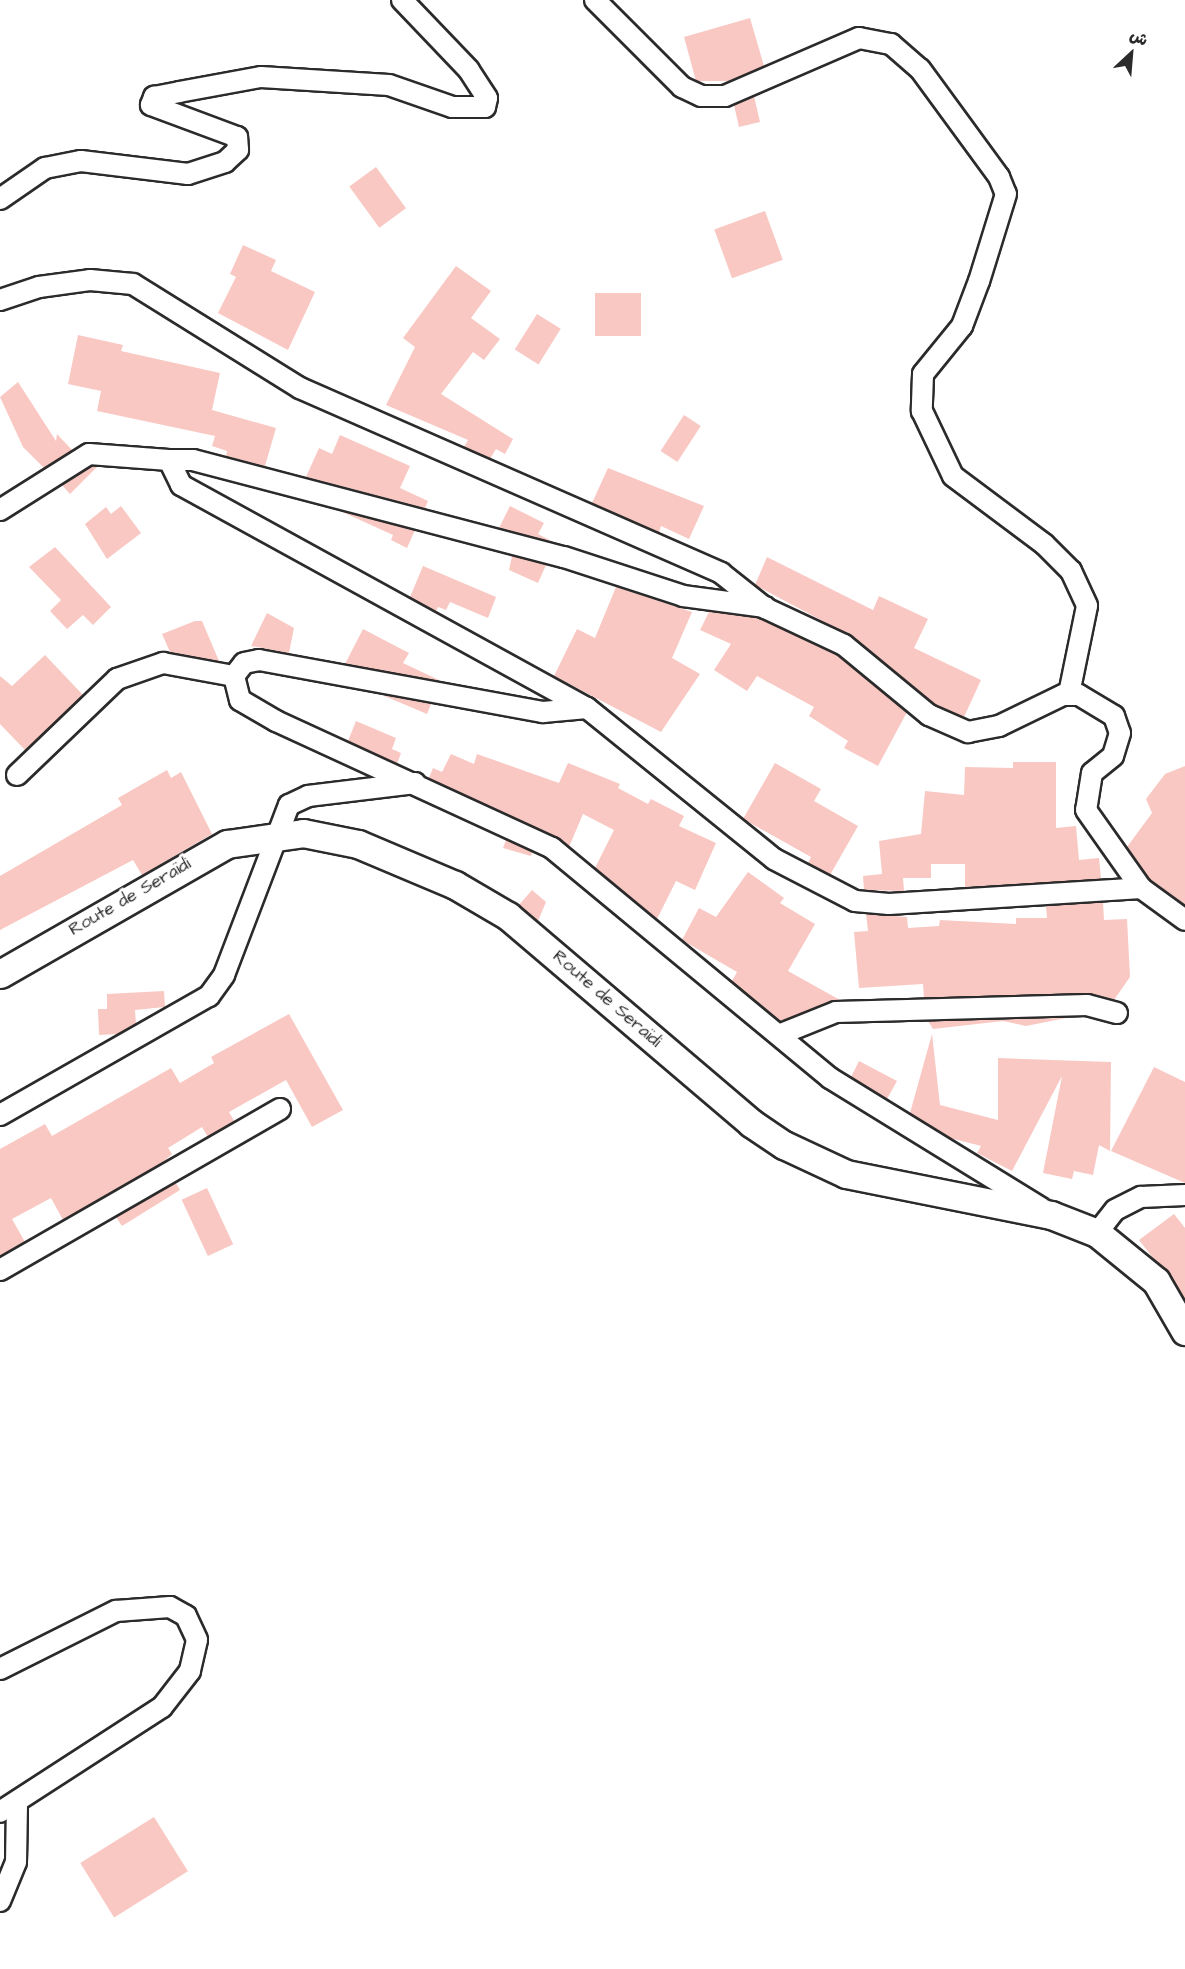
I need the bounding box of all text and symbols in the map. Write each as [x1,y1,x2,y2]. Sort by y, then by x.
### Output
north arrow [1101,24,1161,84]
text: ش [1126,24,1152,52]
street label: Route de Seraïdi [65,853,195,941]
street label: Route de Seraïdi [548,946,666,1052]

